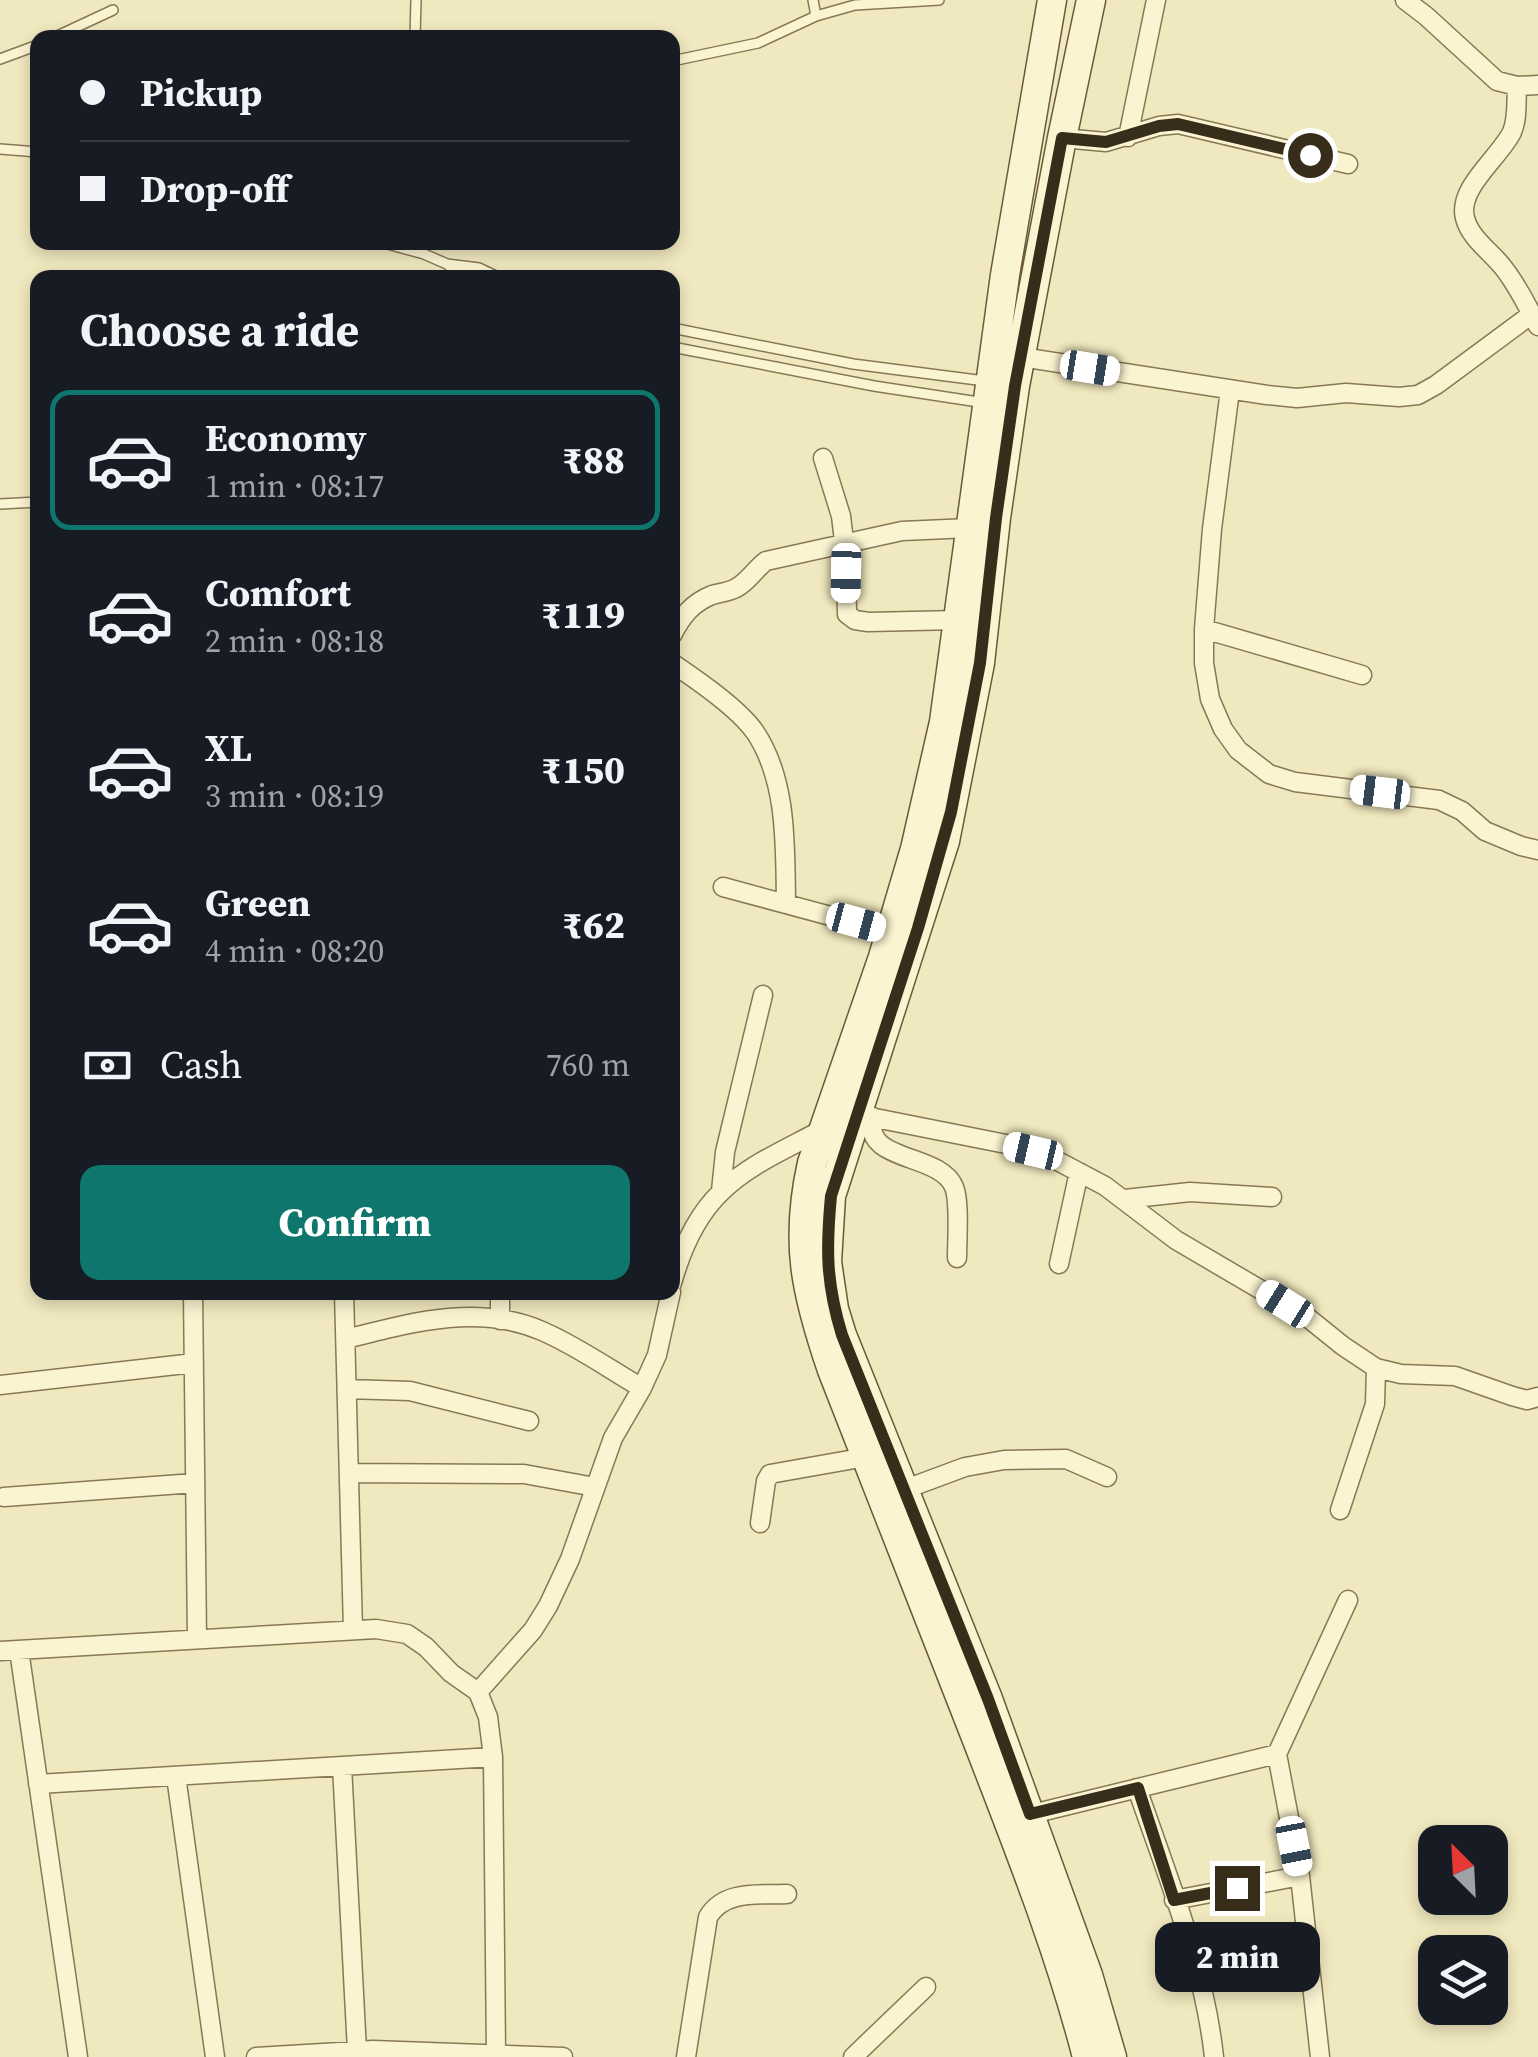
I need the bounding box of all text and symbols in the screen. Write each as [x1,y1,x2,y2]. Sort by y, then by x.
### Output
text: Pickup [140,67,262,119]
route start [1288,133,1333,178]
text: Drop-off [140,163,289,215]
text: Choose a ride [80,299,359,361]
car [1058,348,1122,388]
text: Economy [205,412,367,464]
icon: car [85,415,175,505]
text: ₹88 [562,434,625,486]
text: 1 min · 08:17 [205,464,384,508]
car [830,543,862,603]
text: Comfort [205,567,351,619]
icon: car [85,570,175,660]
text: ₹119 [541,589,625,641]
text: 2 min · 08:18 [205,619,384,663]
text: XL [205,722,252,774]
icon: car [85,725,175,815]
text: ₹150 [541,744,625,796]
car [1348,773,1412,811]
text: 3 min · 08:19 [205,774,384,818]
text: Green [205,877,311,929]
icon: car [85,880,175,970]
text: ₹62 [562,899,625,951]
car [823,900,889,944]
text: 4 min · 08:20 [205,929,384,973]
icon: cash [80,1038,135,1093]
text: Cash [160,1039,242,1091]
text: 760 m [546,1043,630,1087]
car [1000,1130,1066,1172]
button: Confirm [80,1165,630,1280]
car [1252,1275,1318,1333]
car [1274,1814,1314,1878]
north arrow [1418,1825,1508,1915]
map controls [1418,1825,1508,2025]
route end [1215,1866,1260,1911]
callout: 2 min [1154,1923,1320,1993]
text: 2 min [1196,1935,1279,1979]
button: layers [1418,1935,1508,2025]

